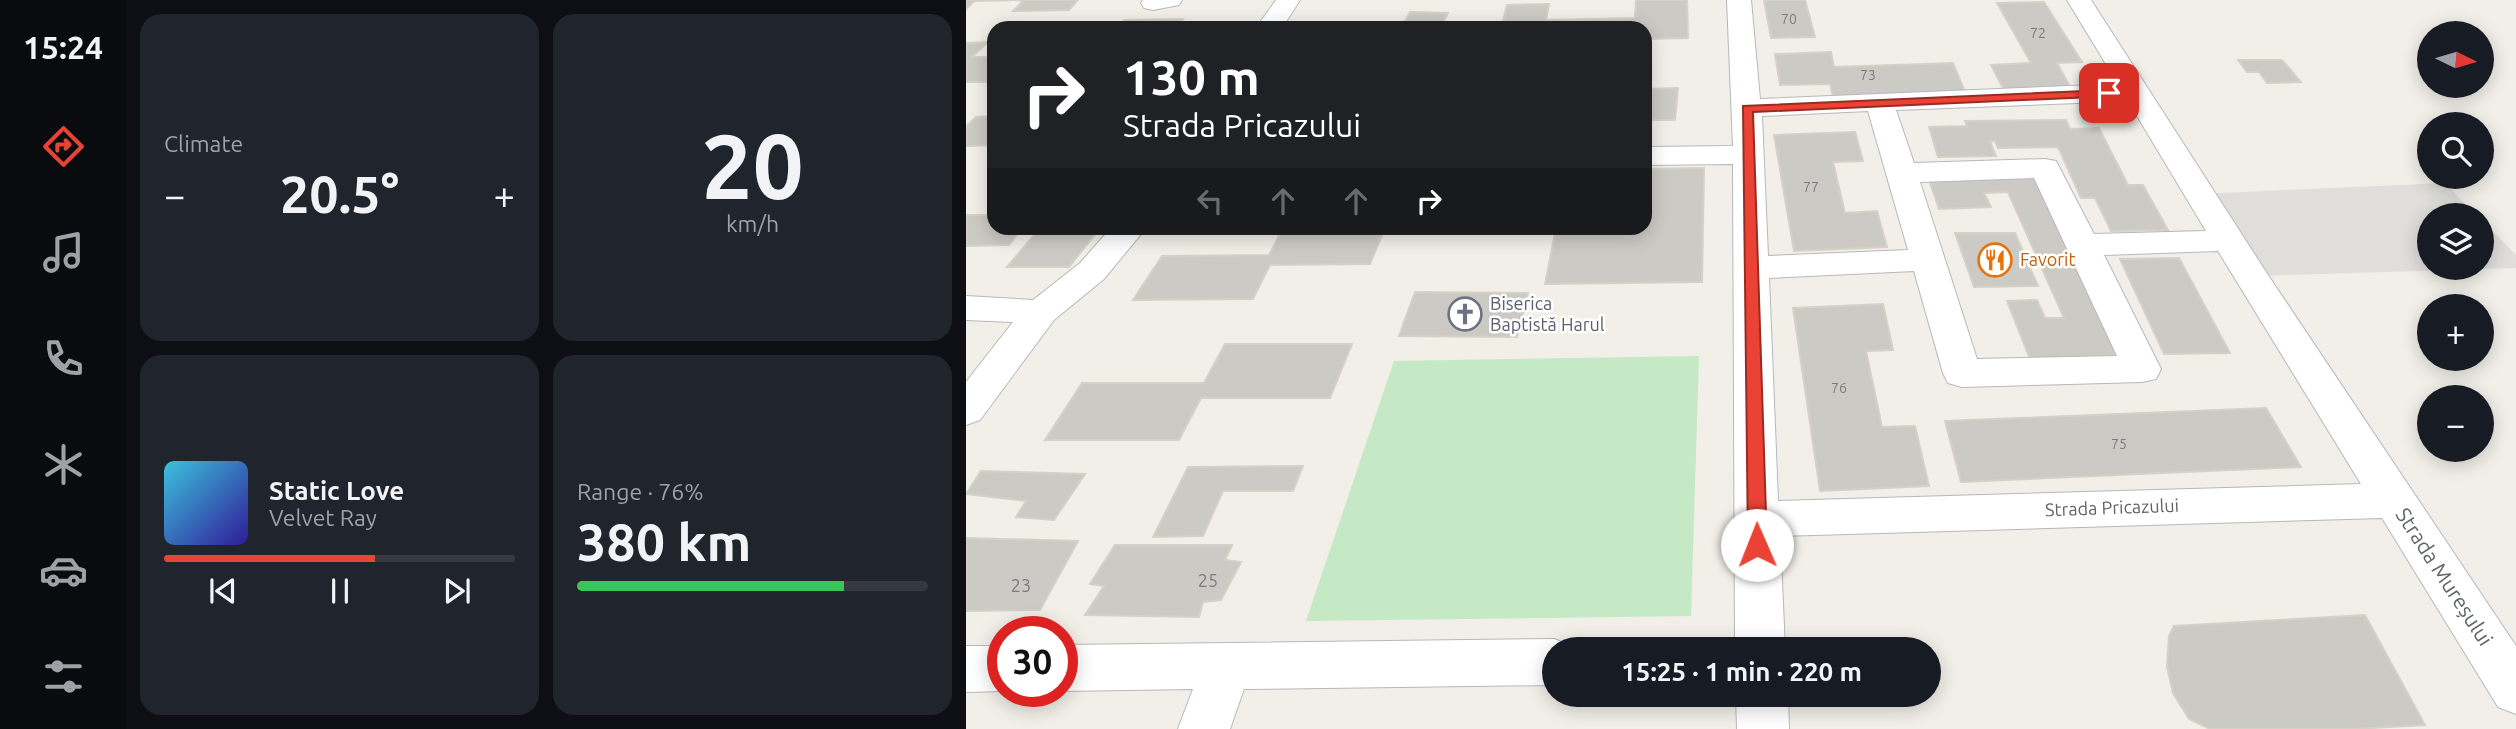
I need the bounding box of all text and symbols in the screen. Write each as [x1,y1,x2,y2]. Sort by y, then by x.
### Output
house number: 70 [1781,11,1797,27]
north arrow [2417,21,2494,98]
map controls [2417,21,2494,462]
house number: 72 [2030,25,2046,41]
text: 15:24 [23,29,103,65]
icon: right [1008,49,1099,140]
text: 130 m [1123,49,1260,104]
pin [2079,63,2139,123]
house number: 73 [1860,67,1876,83]
icon: arrive [2090,74,2128,112]
text: Strada Pricazului [1123,107,1361,143]
button: search [2417,112,2494,189]
text: 20 [701,114,804,216]
icon: directions [39,122,88,171]
text: Climate [164,131,243,156]
text: 20.5° [280,165,399,223]
text: − [164,174,185,216]
text: + [494,174,515,216]
house number: 77 [1803,179,1819,195]
icon: left [1191,182,1229,220]
icon: ahead [1264,182,1302,220]
icon: ahead [1337,182,1375,220]
icon: right [1410,182,1448,220]
button: layers [2417,203,2494,280]
text: km/h [726,211,779,236]
icon: music [39,228,88,277]
restaurant icon: Favorit [1976,241,2014,279]
place label: Favorit [2020,249,2076,269]
place label: Biserica Baptistă Harul [1490,293,1605,334]
button: + [2417,294,2494,371]
church icon: Biserica Baptistă Harul [1446,295,1484,333]
icon: phone [39,334,88,383]
house number: 76 [1831,380,1847,396]
button: − [2417,385,2494,462]
house number: 75 [2111,436,2127,452]
icon: climate [39,440,88,489]
text: Static Love [269,476,404,505]
text: Range · 76% [577,479,704,504]
street label: Strada Pricazului [2045,495,2179,519]
street label: Strada Mureșului [2391,503,2498,650]
text: Velvet Ray [269,505,377,530]
position arrow [1720,508,1794,582]
text: 380 km [577,513,751,571]
icon: car [39,546,88,595]
house number: 25 [1198,570,1218,590]
icon: previous [204,572,242,610]
icon: pause [321,572,359,610]
icon: next [438,572,476,610]
house number: 23 [1011,575,1031,595]
speed limit sign: 30 [987,616,1078,707]
icon: filters [39,652,88,701]
text: 15:25 · 1 min · 220 m [1621,657,1862,686]

